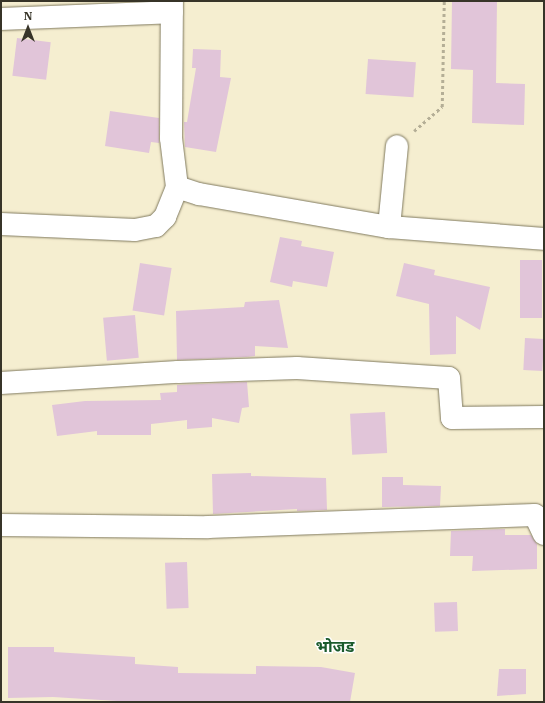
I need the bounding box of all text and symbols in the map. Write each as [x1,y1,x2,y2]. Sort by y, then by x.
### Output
north arrow [8,8,48,48]
text: N [24,9,32,23]
district label: भोजड [316,636,354,656]

